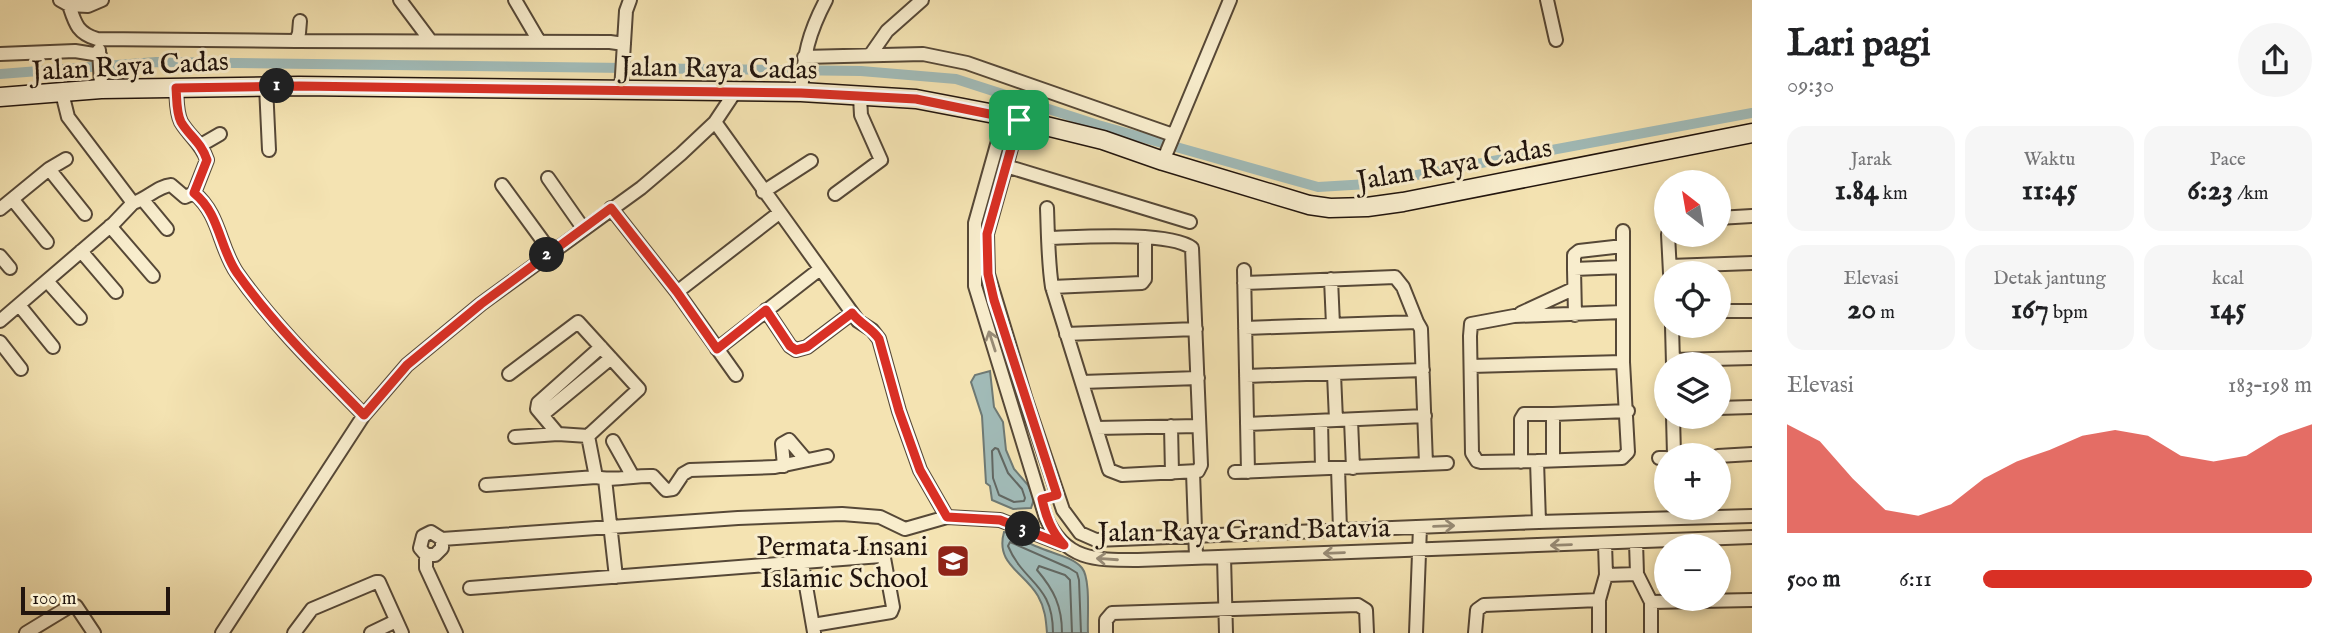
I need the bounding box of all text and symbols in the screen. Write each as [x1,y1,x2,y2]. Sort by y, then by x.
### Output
text: Lari pagi [1787,21,1931,69]
button: share [2238,23,2312,97]
street label: Jalan Raya Cadas [28,45,230,90]
street label: Jalan Raya Cadas [617,50,818,89]
pin: 1 [260,68,294,104]
text: 09:30 [1787,71,1834,100]
text: 1 [273,73,280,97]
pin [989,90,1049,150]
icon: arrive [1000,101,1038,139]
street label: Jalan Raya Cadas [1351,131,1555,200]
text: Jarak [1851,148,1892,172]
text: Waktu [2024,148,2075,172]
text: Pace [2210,148,2246,172]
north arrow [1654,170,1731,247]
map controls [1654,170,1731,611]
text: 1.84 [1835,172,1879,210]
text: 11:45 [2022,172,2077,210]
text: 6:23 [2187,172,2233,210]
text: km [1879,182,1908,206]
text: /km [2233,182,2268,206]
pin: 2 [530,238,564,272]
text: 2 [542,242,551,266]
button: locate [1654,261,1731,338]
text: Elevasi [1843,267,1899,291]
text: Detak jantung [1993,267,2106,291]
text: kcal [2212,267,2244,291]
text: 20 [1847,291,1876,329]
text: 167 [2011,291,2049,329]
text: 145 [2210,291,2246,329]
text: m [1876,301,1895,325]
text: bpm [2049,301,2088,325]
one-way arrow [985,330,997,352]
button: layers [1654,352,1731,429]
text: Elevasi [1787,371,1854,400]
text: 183–198 m [2228,371,2312,400]
button: + [1654,443,1731,520]
street label: Jalan Raya Grand Batavia [1094,511,1392,552]
pin: 3 [1006,512,1040,546]
text: 3 [1019,516,1026,540]
one-way arrow [1433,520,1456,533]
place label: Permata Insani Islamic School [756,530,928,597]
button: − [1654,534,1731,611]
one-way arrow [1550,538,1573,551]
school or university icon: Permata Insani Islamic School [934,542,972,580]
one-way arrow [1323,546,1346,559]
one-way arrow [1096,552,1119,565]
text: 500 m [1787,565,1841,594]
text: 6:11 [1899,565,1932,594]
scale bar [21,584,170,616]
text: 100 m [32,587,76,611]

